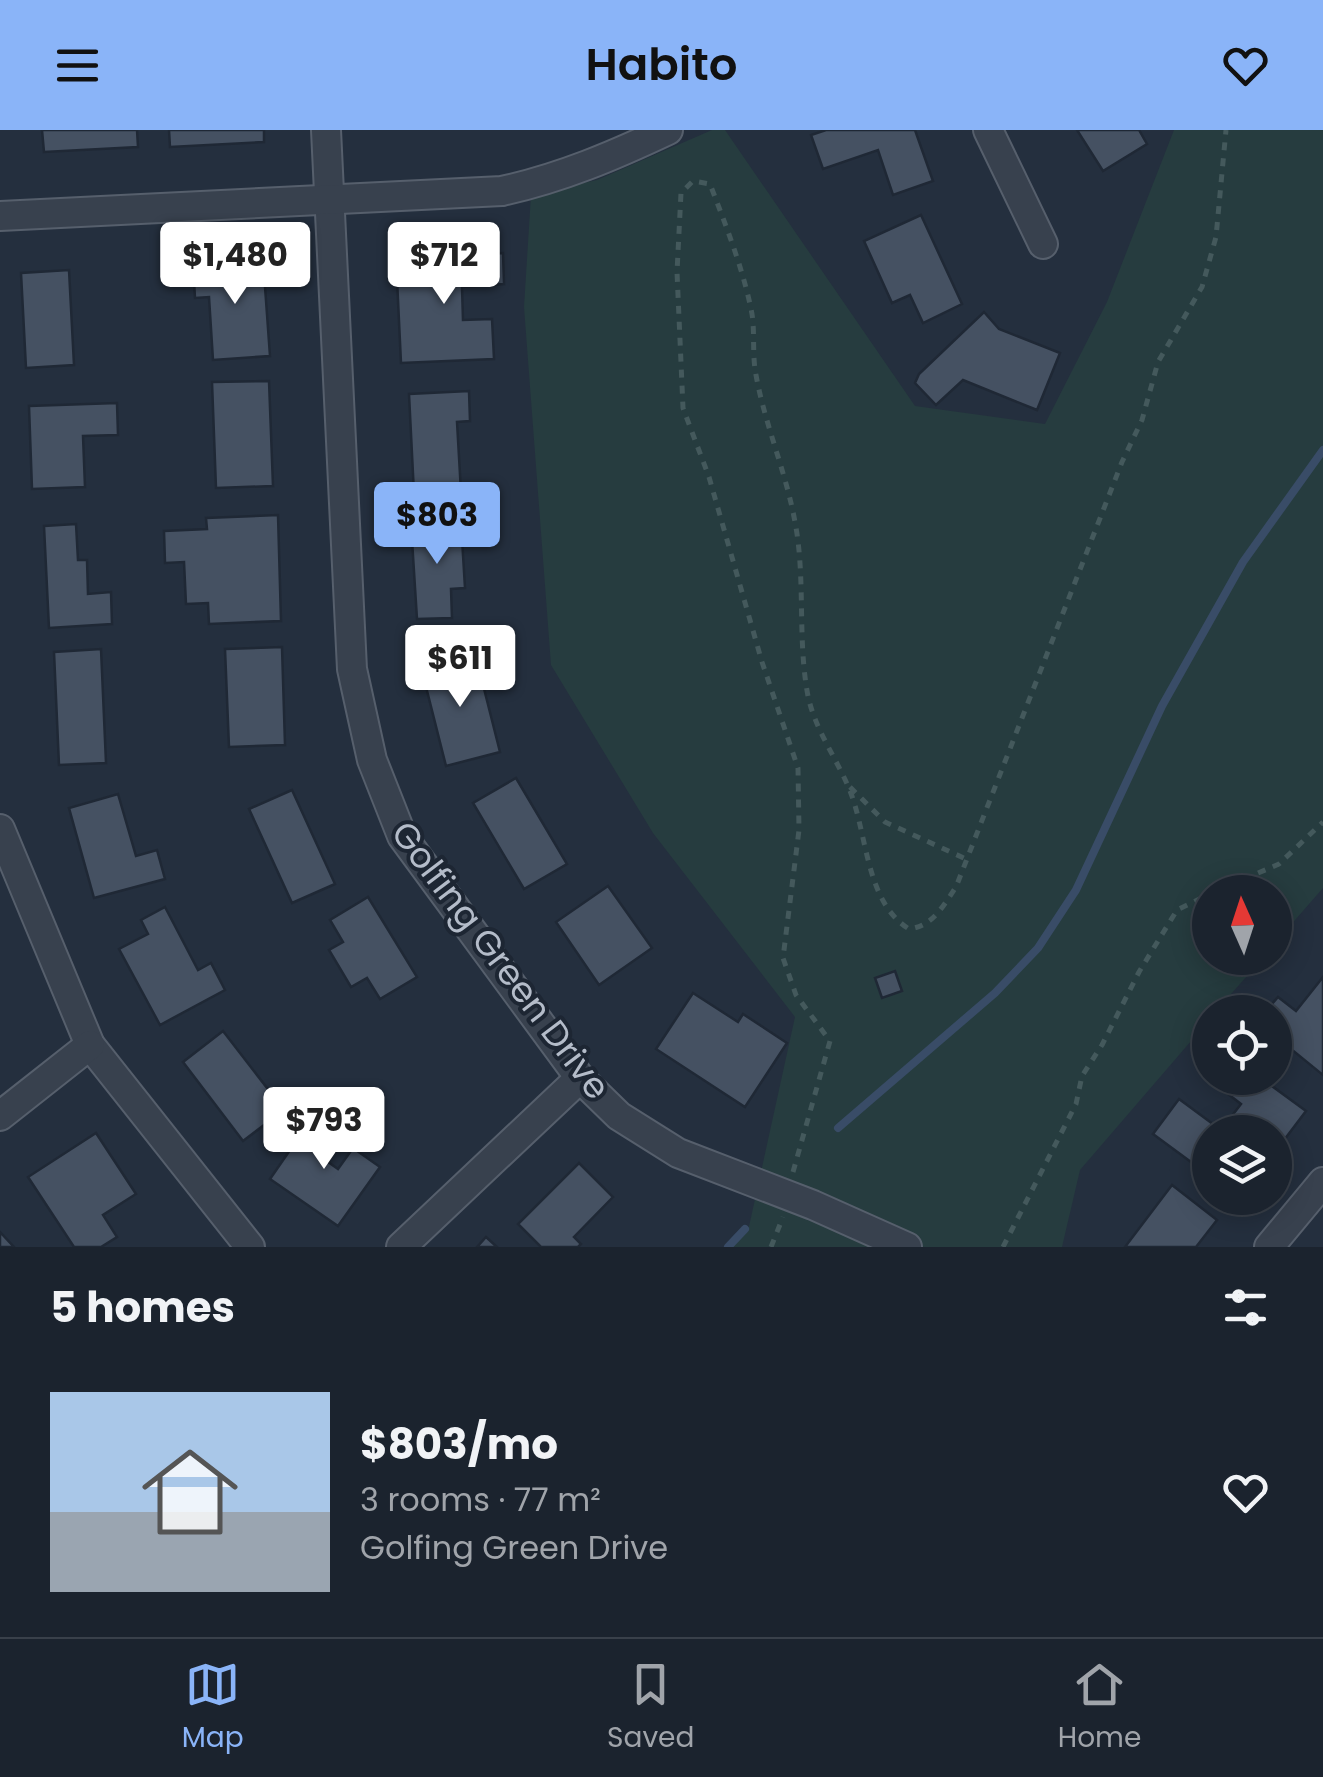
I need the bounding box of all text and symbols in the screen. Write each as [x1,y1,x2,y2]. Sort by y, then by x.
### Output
text: Habito [586,33,737,96]
icon: menu [50,38,105,93]
icon: heart [1218,38,1273,93]
pin: $1,480 [154,222,316,307]
pin: $712 [385,222,503,307]
text: $1,480 [182,232,288,277]
text: $712 [410,232,478,277]
pin: $803 [378,482,496,567]
text: $803 [396,492,478,537]
pin: $611 [401,625,519,710]
text: $611 [427,635,493,680]
street label: Golfing Green Drive [380,811,622,1109]
north arrow [1192,875,1292,975]
map controls [1192,875,1292,1215]
button: locate [1192,995,1292,1095]
pin: $793 [265,1087,383,1172]
text: $793 [285,1097,363,1142]
button: layers [1192,1115,1292,1215]
text: 5 homes [50,1278,235,1337]
icon: filters [1218,1280,1273,1335]
text: $803/mo [360,1415,558,1474]
icon: home [130,1432,250,1552]
icon: heart [1218,1465,1273,1520]
text: 3 rooms · 77 m² [360,1477,601,1522]
text: Golfing Green Drive [360,1525,668,1570]
tab: Map [182,1657,244,1759]
tab: Saved [607,1657,694,1759]
tab: Home [1058,1657,1141,1759]

